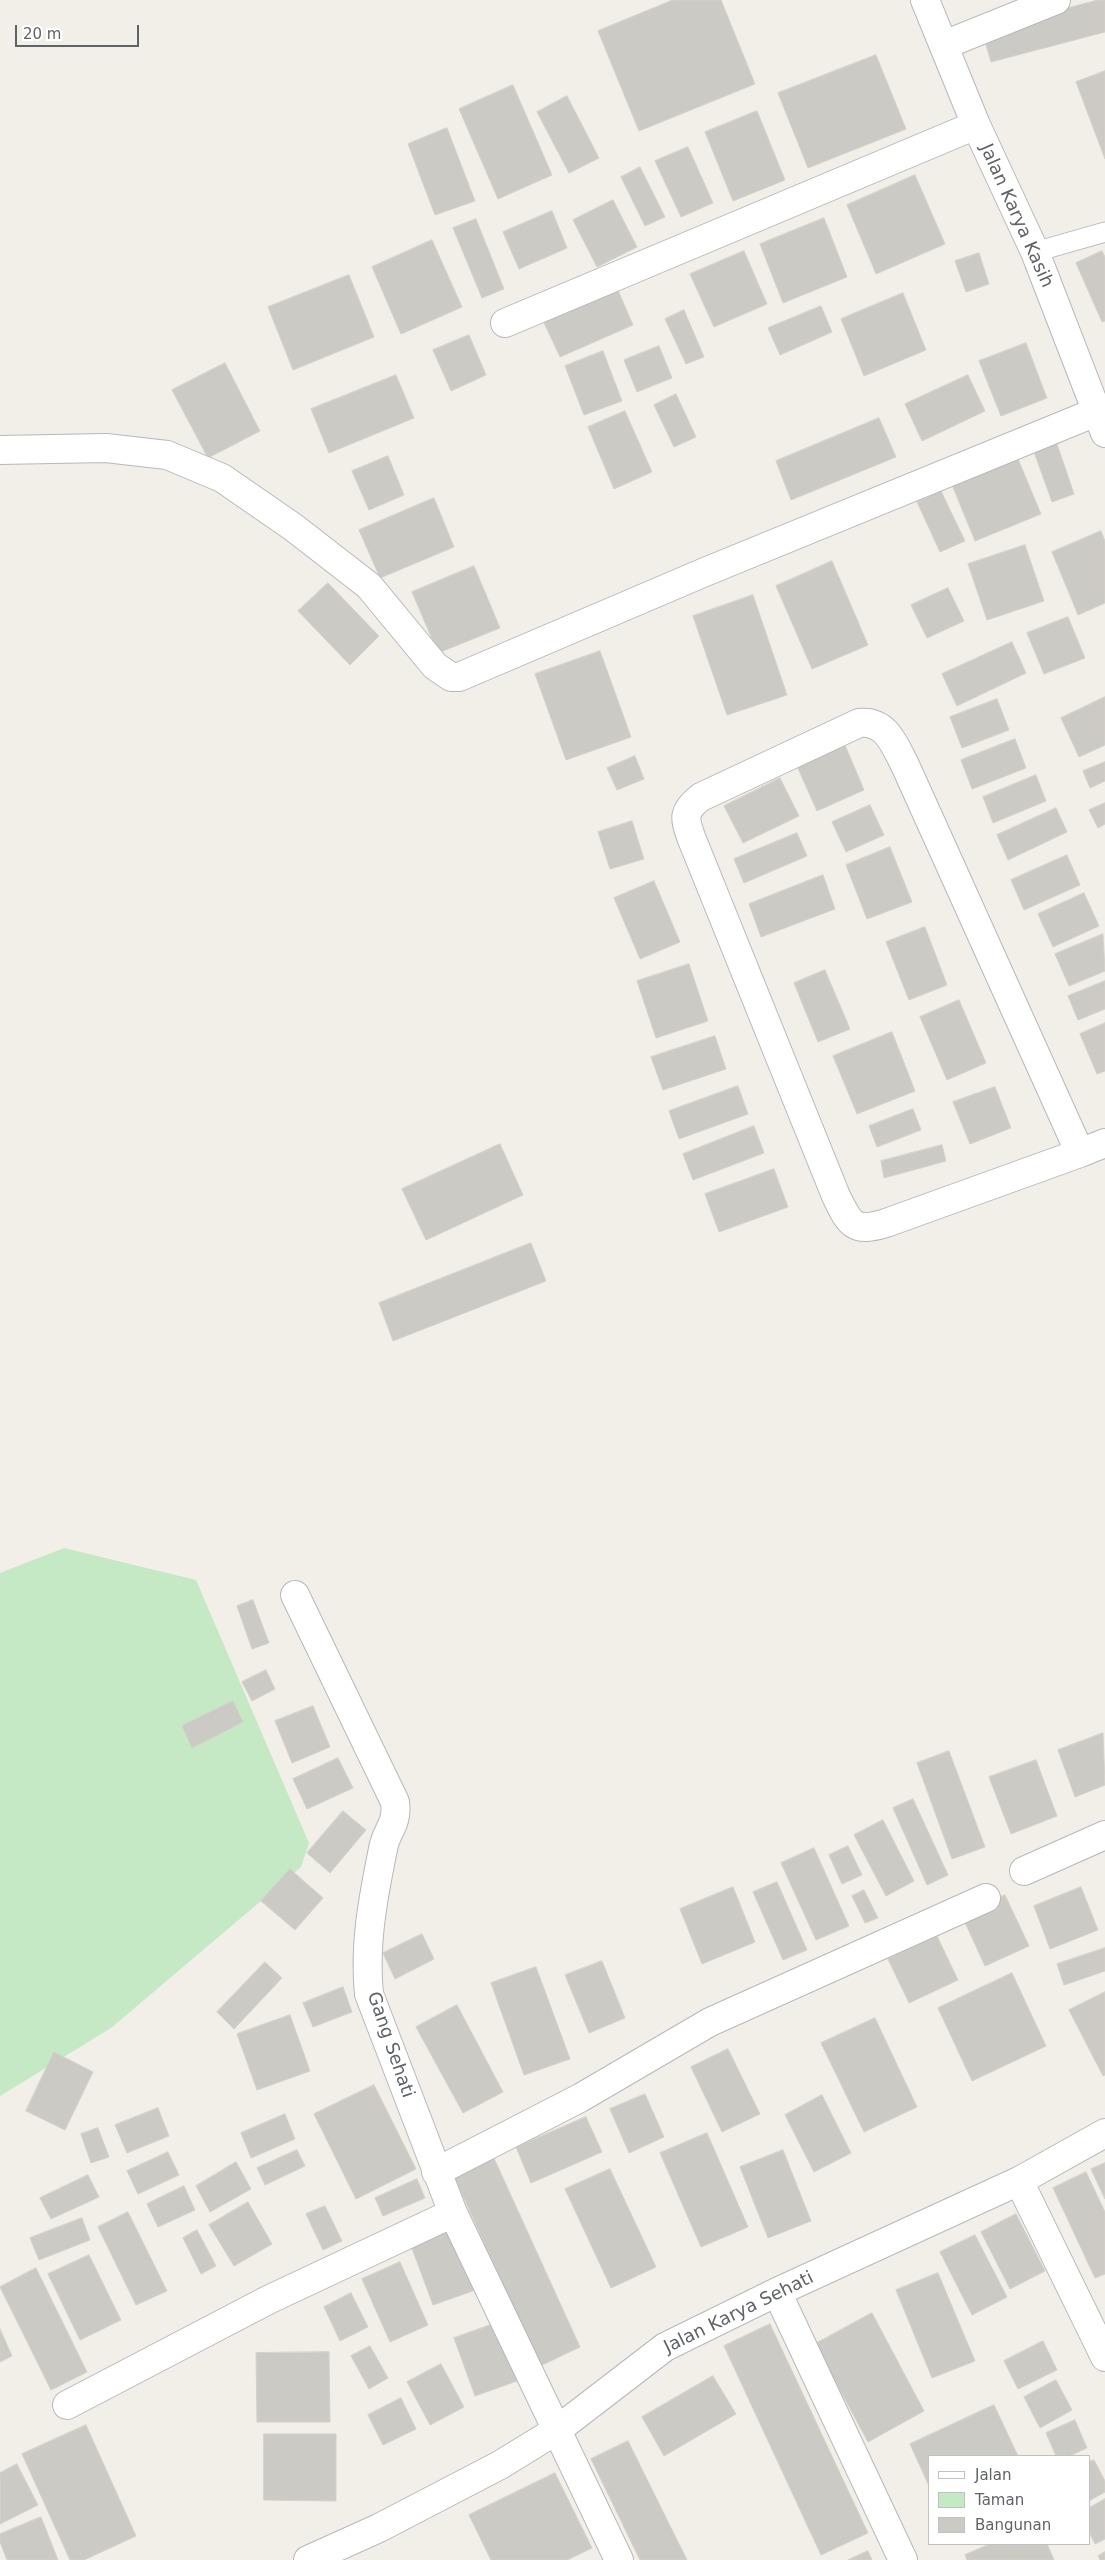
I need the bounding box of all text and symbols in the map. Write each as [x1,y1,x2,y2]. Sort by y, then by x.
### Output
scale bar [18,15,141,47]
text: 20 m [23,25,61,43]
street label: Jalan Karya Kasih [975,141,1057,291]
street label: Gang Sehati [362,1989,418,2101]
street label: Jalan Karya Sehati [661,2267,817,2359]
legend [928,2455,1090,2545]
text: Jalan [975,2466,1011,2484]
text: Taman [975,2491,1024,2509]
text: Bangunan [975,2516,1051,2534]

